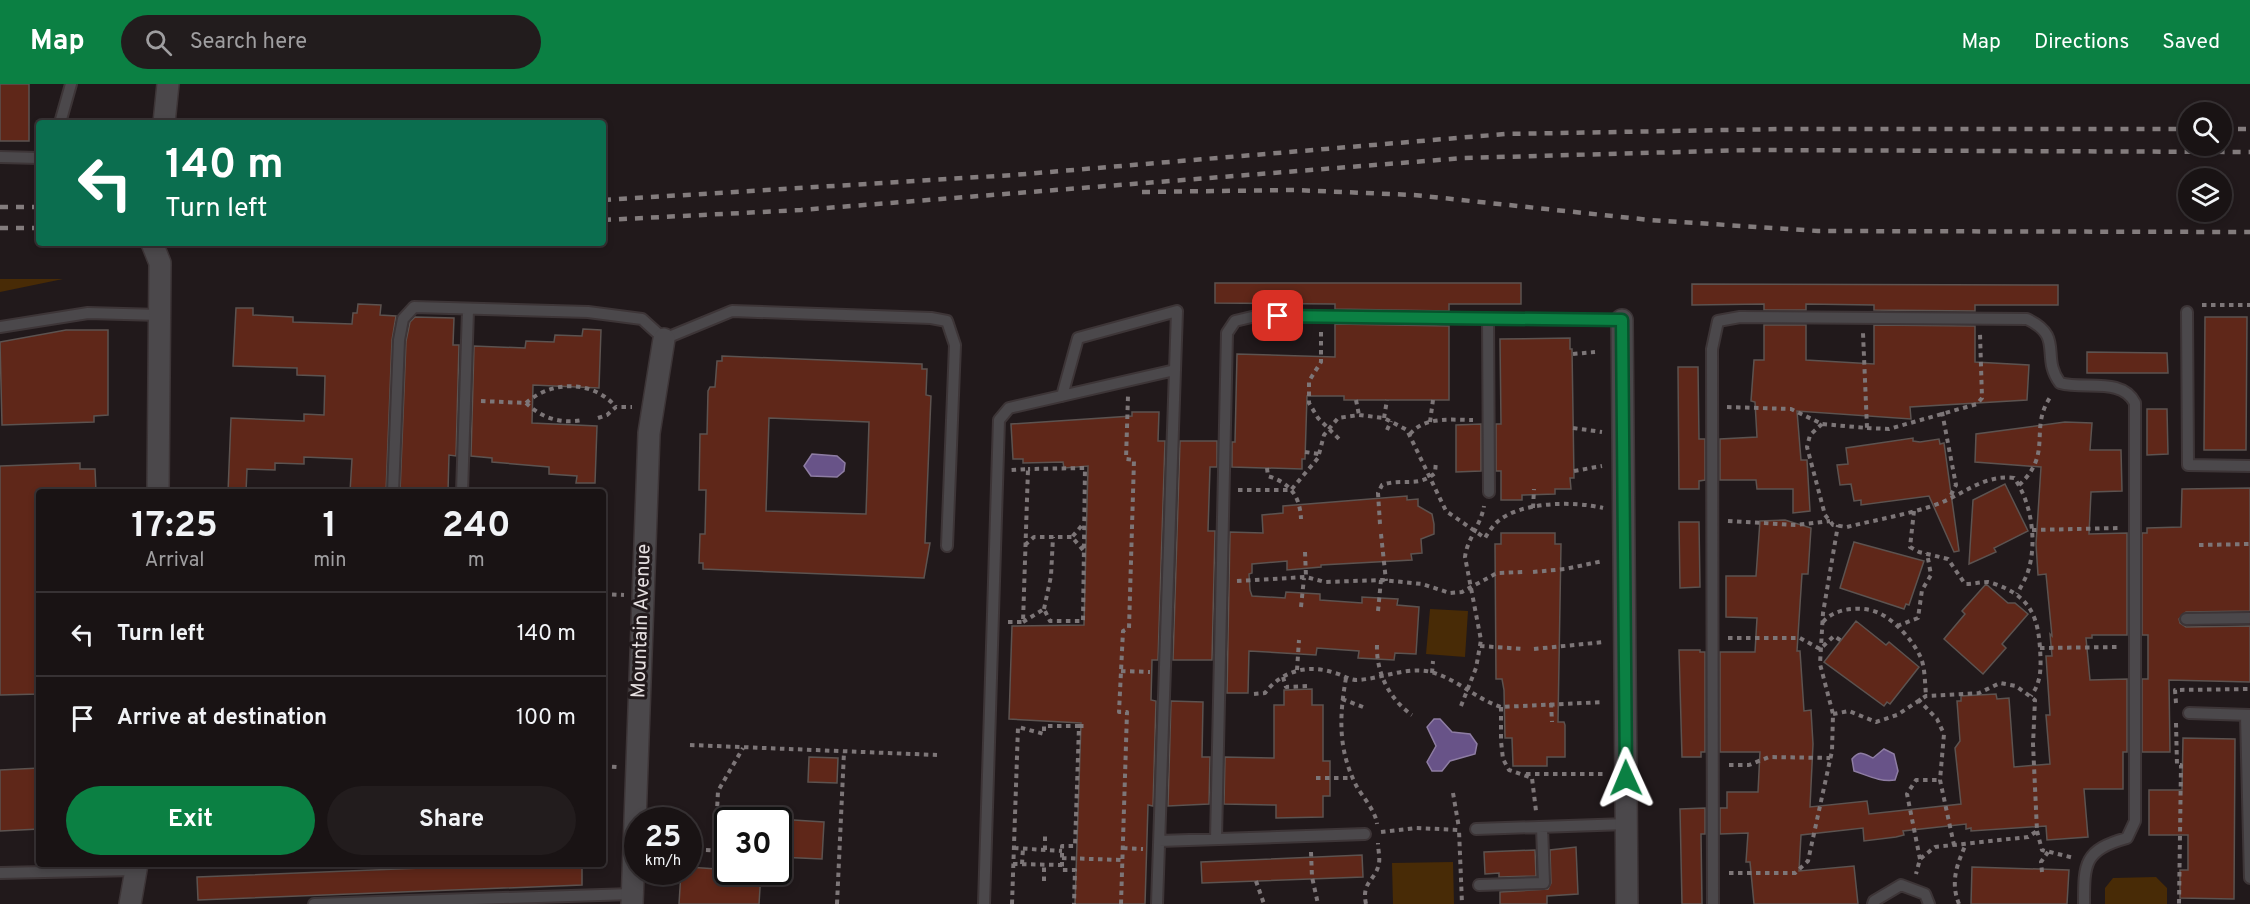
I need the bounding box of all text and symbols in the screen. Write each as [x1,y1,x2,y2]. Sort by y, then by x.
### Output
search box [121,15,541,69]
text: Map [30,24,85,60]
icon: search [142,26,175,59]
text: Search here [190,29,307,56]
text: Map [1961,29,2001,56]
text: Directions [2034,29,2129,56]
text: Saved [2162,29,2220,56]
map controls [2178,102,2232,222]
button: search [2178,102,2232,156]
text: 140 m [165,140,284,193]
icon: left [66,144,144,222]
button: layers [2178,168,2232,222]
text: Turn left [165,192,267,226]
pin [1252,290,1303,341]
icon: arrive [1261,299,1294,332]
text: 17:25 [131,504,218,550]
text: 1 [323,504,337,550]
text: 240 [442,504,511,550]
street label: Mountain Avenue [626,543,658,699]
text: Arrival [145,548,204,574]
text: min [313,548,346,574]
text: m [468,548,485,574]
icon: left [66,618,99,651]
text: Turn left [117,621,205,648]
text: 140 m [517,621,576,648]
icon: arrive [66,702,99,735]
text: Arrive at destination [117,705,327,732]
text: 100 m [516,705,576,732]
position arrow [1594,746,1658,810]
button: Exit [66,786,315,855]
button: Share [327,786,576,855]
speed limit sign: 30 [714,807,792,885]
text: 25 [645,820,681,857]
text: km/h [645,852,681,871]

